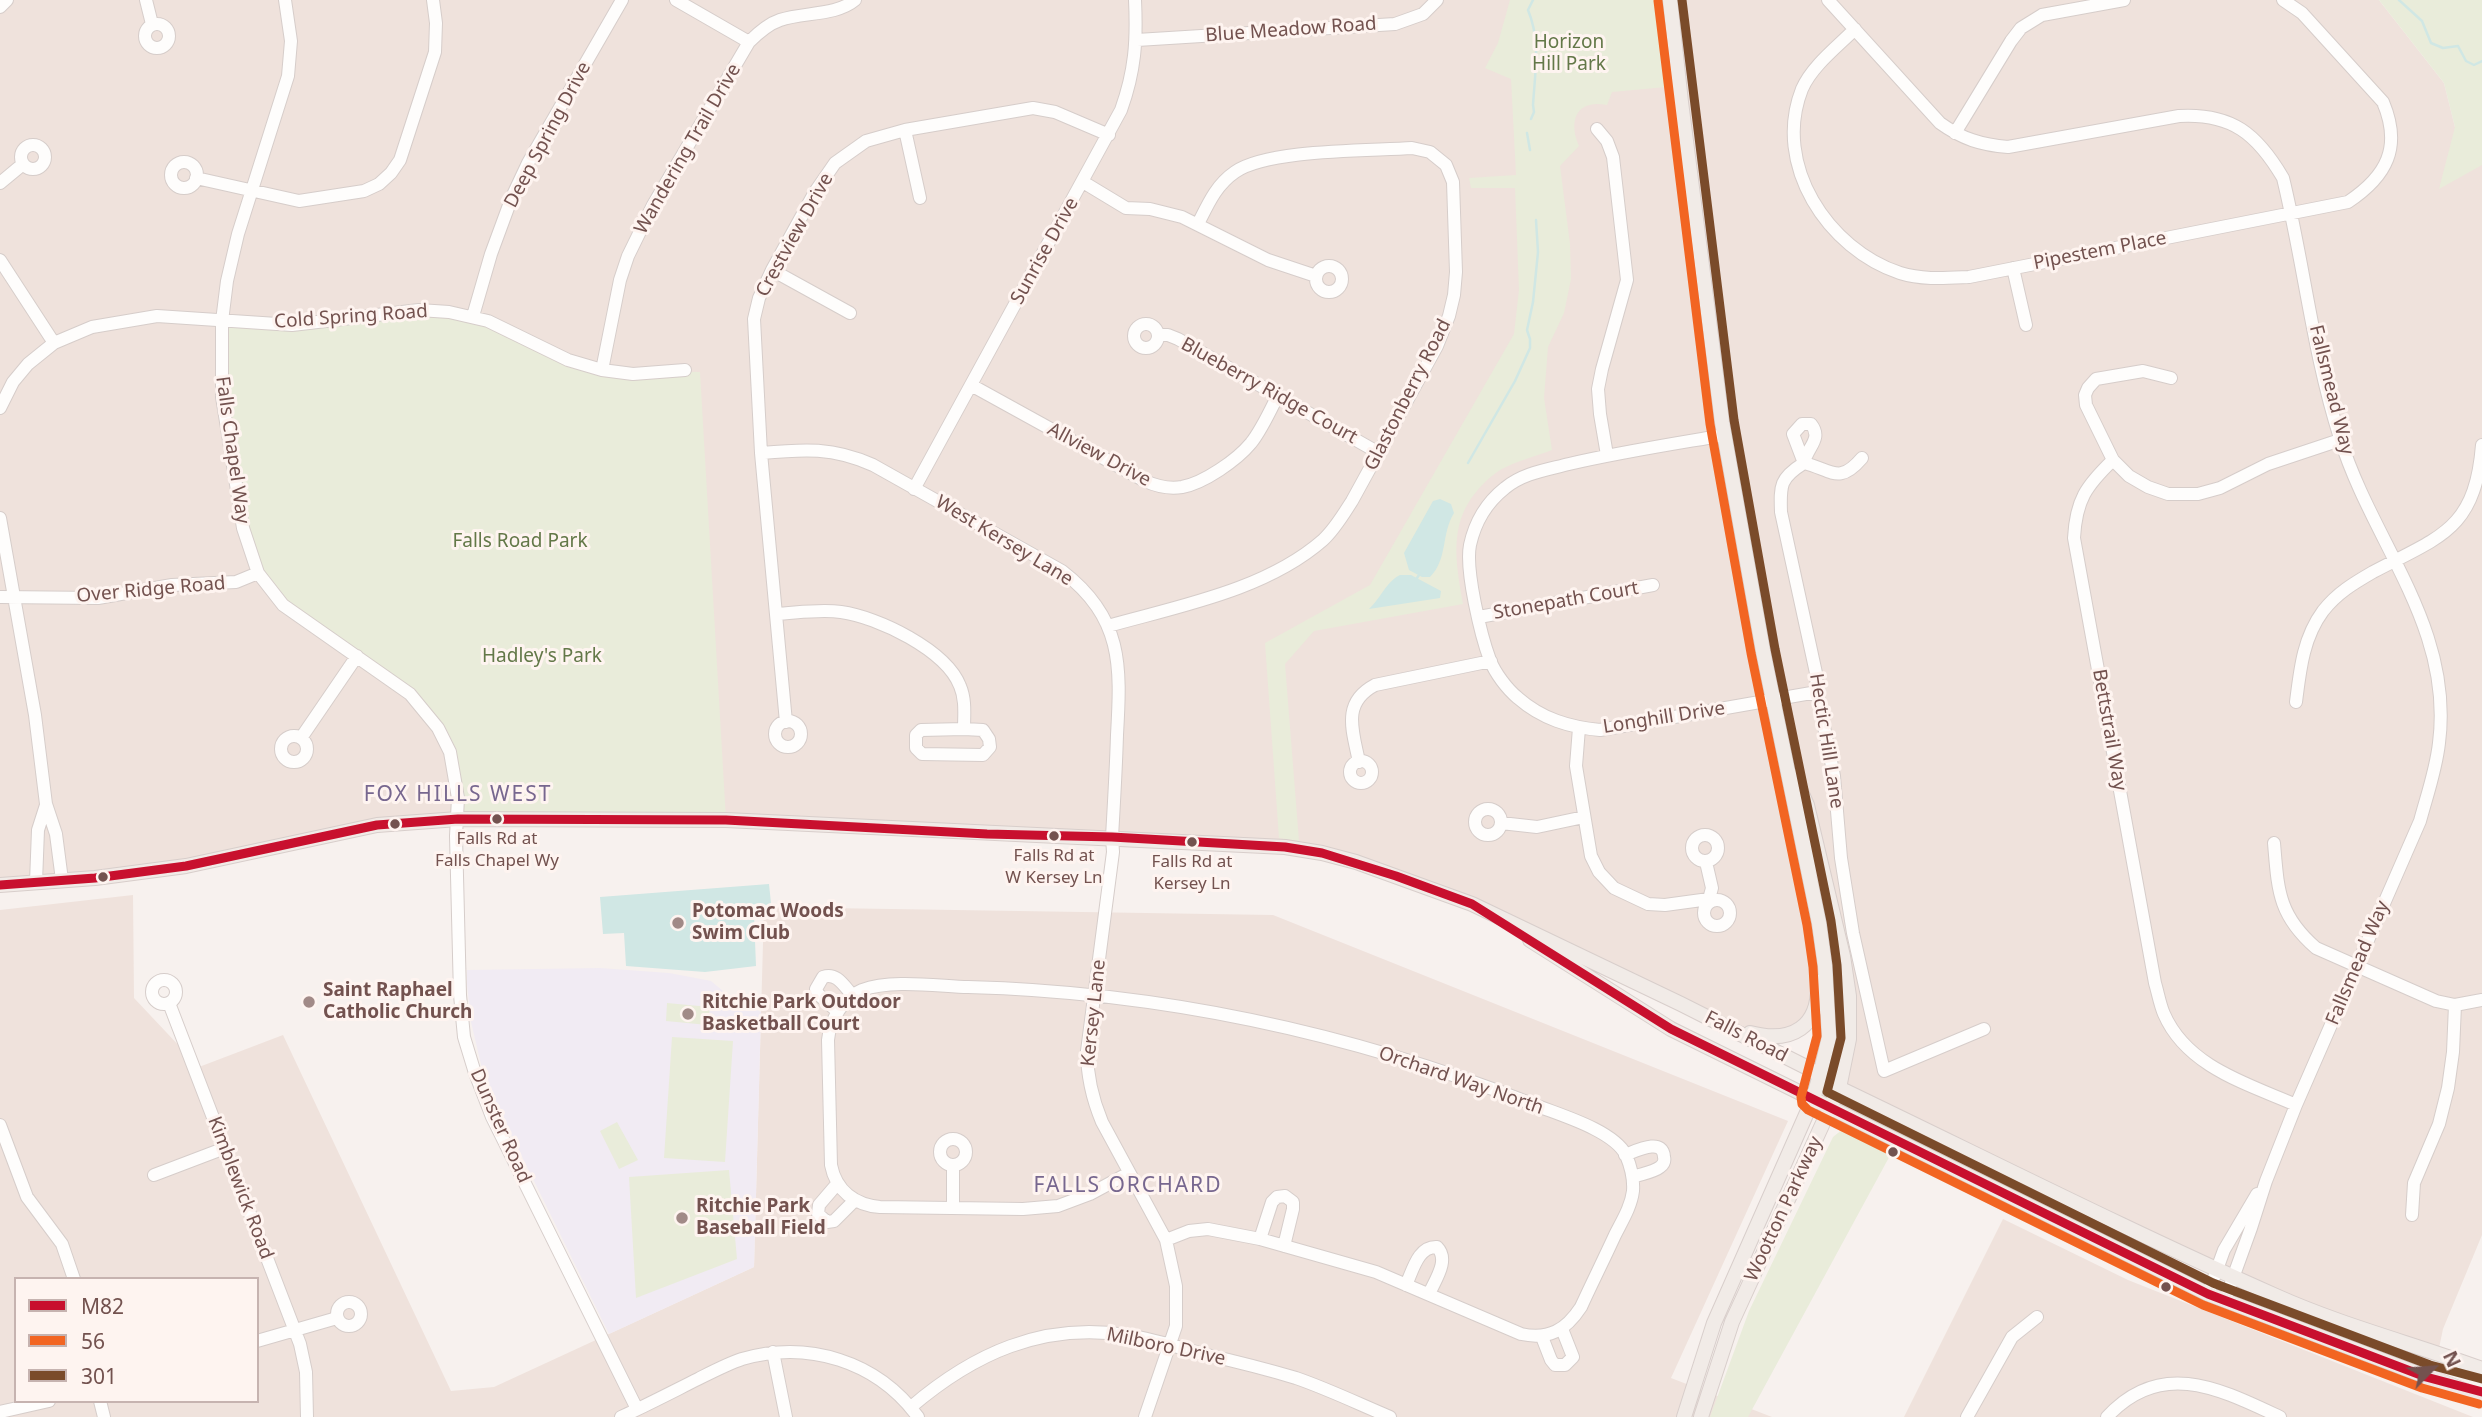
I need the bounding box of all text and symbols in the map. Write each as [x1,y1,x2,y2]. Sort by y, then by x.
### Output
street label: Blue Meadow Road [1205,13,1377,47]
park label: Horizon Hill Park [1532,32,1606,76]
street label: Deep Spring Drive [500,58,596,212]
street label: Wandering Trail Drive [630,60,746,238]
street label: Crestview Drive [752,169,838,301]
street label: Sunrise Drive [1006,194,1084,308]
street label: Pipestem Place [2032,227,2168,275]
street label: Cold Spring Road [273,300,429,334]
street label: Glastonberry Road [1360,315,1456,475]
street label: Fallsmead Way [2304,323,2358,457]
street label: Blueberry Ridge Court [1177,333,1361,449]
street label: Falls Chapel Way [210,375,254,525]
street label: Allview Drive [1043,418,1155,492]
street label: West Kersey Lane [931,491,1077,591]
park label: Falls Road Park [452,531,588,553]
street label: Over Ridge Road [76,572,226,608]
street label: Stonepath Court [1492,577,1640,625]
park label: Hadley's Park [482,646,602,668]
street label: Bettstrail Way [2087,667,2131,793]
street label: Hectic Hill Lane [1804,672,1848,810]
street label: Longhill Drive [1601,697,1727,739]
district label: FOX HILLS WEST [365,782,551,808]
marker: Falls Rd at Falls Chapel Wy [490,812,504,826]
unlabelled marker [388,817,402,831]
place label: Falls Rd at Falls Chapel Wy [435,829,559,869]
marker: Falls Rd at W Kersey Ln [1047,829,1061,843]
marker: Falls Rd at Kersey Ln [1185,835,1199,849]
place label: Falls Rd at W Kersey Ln [1005,846,1103,886]
place label: Falls Rd at Kersey Ln [1152,852,1232,892]
unlabelled marker [96,870,110,884]
street label: Fallsmead Way [2322,897,2394,1029]
place label: Potomac Woods Swim Club [692,901,844,945]
marker: Potomac Woods Swim Club [670,915,686,931]
street label: Kersey Lane [1077,958,1111,1068]
place label: Saint Raphael Catholic Church [323,980,472,1024]
place label: Ritchie Park Outdoor Basketball Court [702,992,901,1036]
marker: Saint Raphael Catholic Church [301,994,317,1010]
marker: Ritchie Park Outdoor Basketball Court [680,1006,696,1022]
street label: Falls Road [1701,1006,1791,1068]
street label: Orchard Way North [1376,1042,1546,1120]
street label: Dunster Road [465,1065,535,1187]
street label: Kimblewick Road [202,1113,278,1263]
street label: Wootton Parkway [1740,1133,1828,1285]
unlabelled marker [1886,1145,1900,1159]
district label: FALLS ORCHARD [1035,1173,1221,1199]
place label: Ritchie Park Baseball Field [696,1196,826,1240]
marker: Ritchie Park Baseball Field [674,1210,690,1226]
legend [14,1277,259,1403]
unlabelled marker [2159,1280,2173,1294]
text: M82 [81,1292,124,1320]
street label: Milboro Drive [1104,1323,1228,1371]
text: 56 [81,1327,105,1355]
north arrow [2398,1333,2468,1403]
text: N [2437,1347,2467,1372]
text: 301 [81,1362,117,1390]

